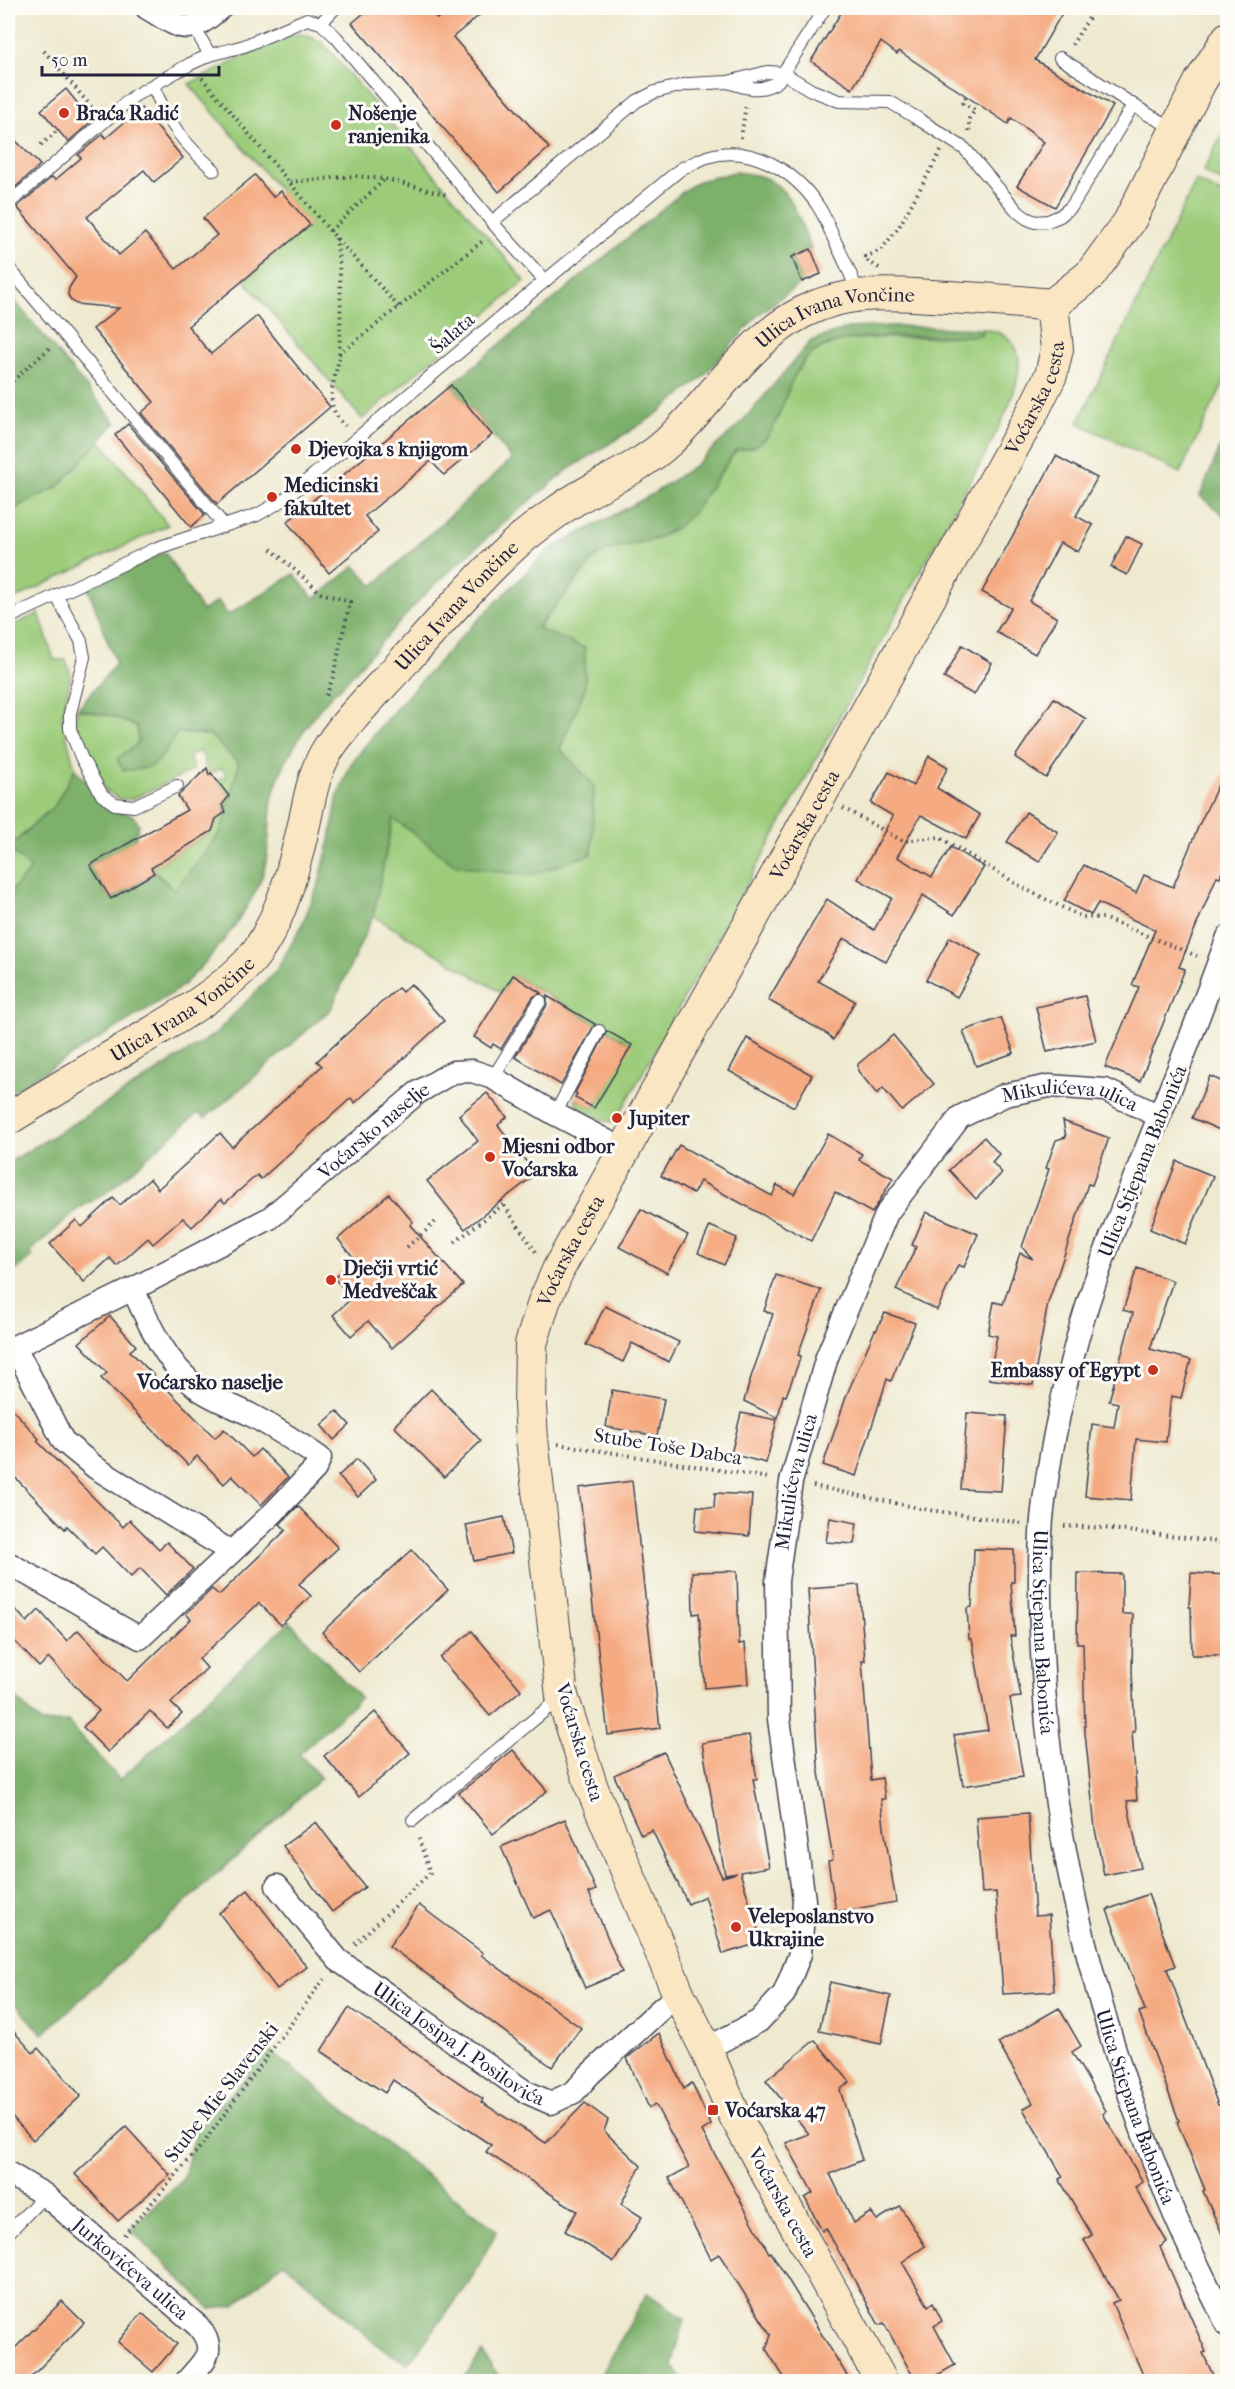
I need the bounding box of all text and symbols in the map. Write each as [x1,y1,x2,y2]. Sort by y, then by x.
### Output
scale bar [42,39,219,77]
text: 50 m [51,50,88,71]
place label: Braća Radić [76,102,179,125]
place label: Nošenje ranjenika [347,102,430,148]
marker: Braća Radić [57,106,71,120]
marker: Nošenje ranjenika [329,118,343,132]
street label: Ulica Ivana Vončine [750,283,915,354]
street label: Šalata [425,307,480,359]
street label: Voćarska cesta [1000,340,1069,460]
place label: Djevojka s knjigom [308,438,469,461]
marker: Djevojka s knjigom [289,442,303,456]
place label: Medicinski fakultet [283,474,380,520]
marker: Medicinski fakultet [265,490,279,504]
street label: Ulica Ivana Vončine [390,536,523,676]
street label: Voćarska cesta [764,765,845,885]
street label: Ulica Ivana Vončine [106,952,260,1067]
street label: Ulica Stjepana Babonića [1093,1061,1192,1261]
street label: Mikulićeva ulica [999,1075,1142,1116]
street label: Voćarsko naselje [312,1077,434,1185]
place label: Jupiter [627,1107,690,1130]
marker: Jupiter [610,1111,624,1125]
place label: Mjesni odbor Voćarska [501,1135,615,1181]
marker: Mjesni odbor Voćarska [483,1150,497,1164]
street label: Voćarska cesta [532,1191,609,1311]
place label: Dječji vrtić Medveščak [342,1257,438,1303]
marker: Dječji vrtić Medveščak [324,1273,338,1287]
place label: Embassy of Egypt [990,1359,1142,1382]
marker: Embassy of Egypt [1146,1363,1160,1377]
district label: Voćarsko naselje [136,1370,283,1394]
street label: Mikulićeva ulica [771,1410,822,1552]
street label: Stube Toše Dabca [592,1423,744,1470]
street label: Ulica Stjepana Babonića [1028,1529,1059,1736]
street label: Voćarska cesta [550,1679,609,1805]
place label: Veleposlanstvo Ukrajine [747,1905,874,1951]
marker: Veleposlanstvo Ukrajine [729,1920,743,1934]
street label: Ulica Josipa J. Posilovića [368,1977,549,2111]
street label: Ulica Stjepana Babonića [1091,2006,1180,2208]
street label: Stube Mie Slavenski [160,2018,283,2167]
place label: Voćarska 47 [724,2099,826,2123]
marker: Voćarska 47 [706,2103,720,2117]
street label: Voćarska cesta [742,2142,823,2262]
street label: Jurkovićeva ulica [66,2212,194,2325]

